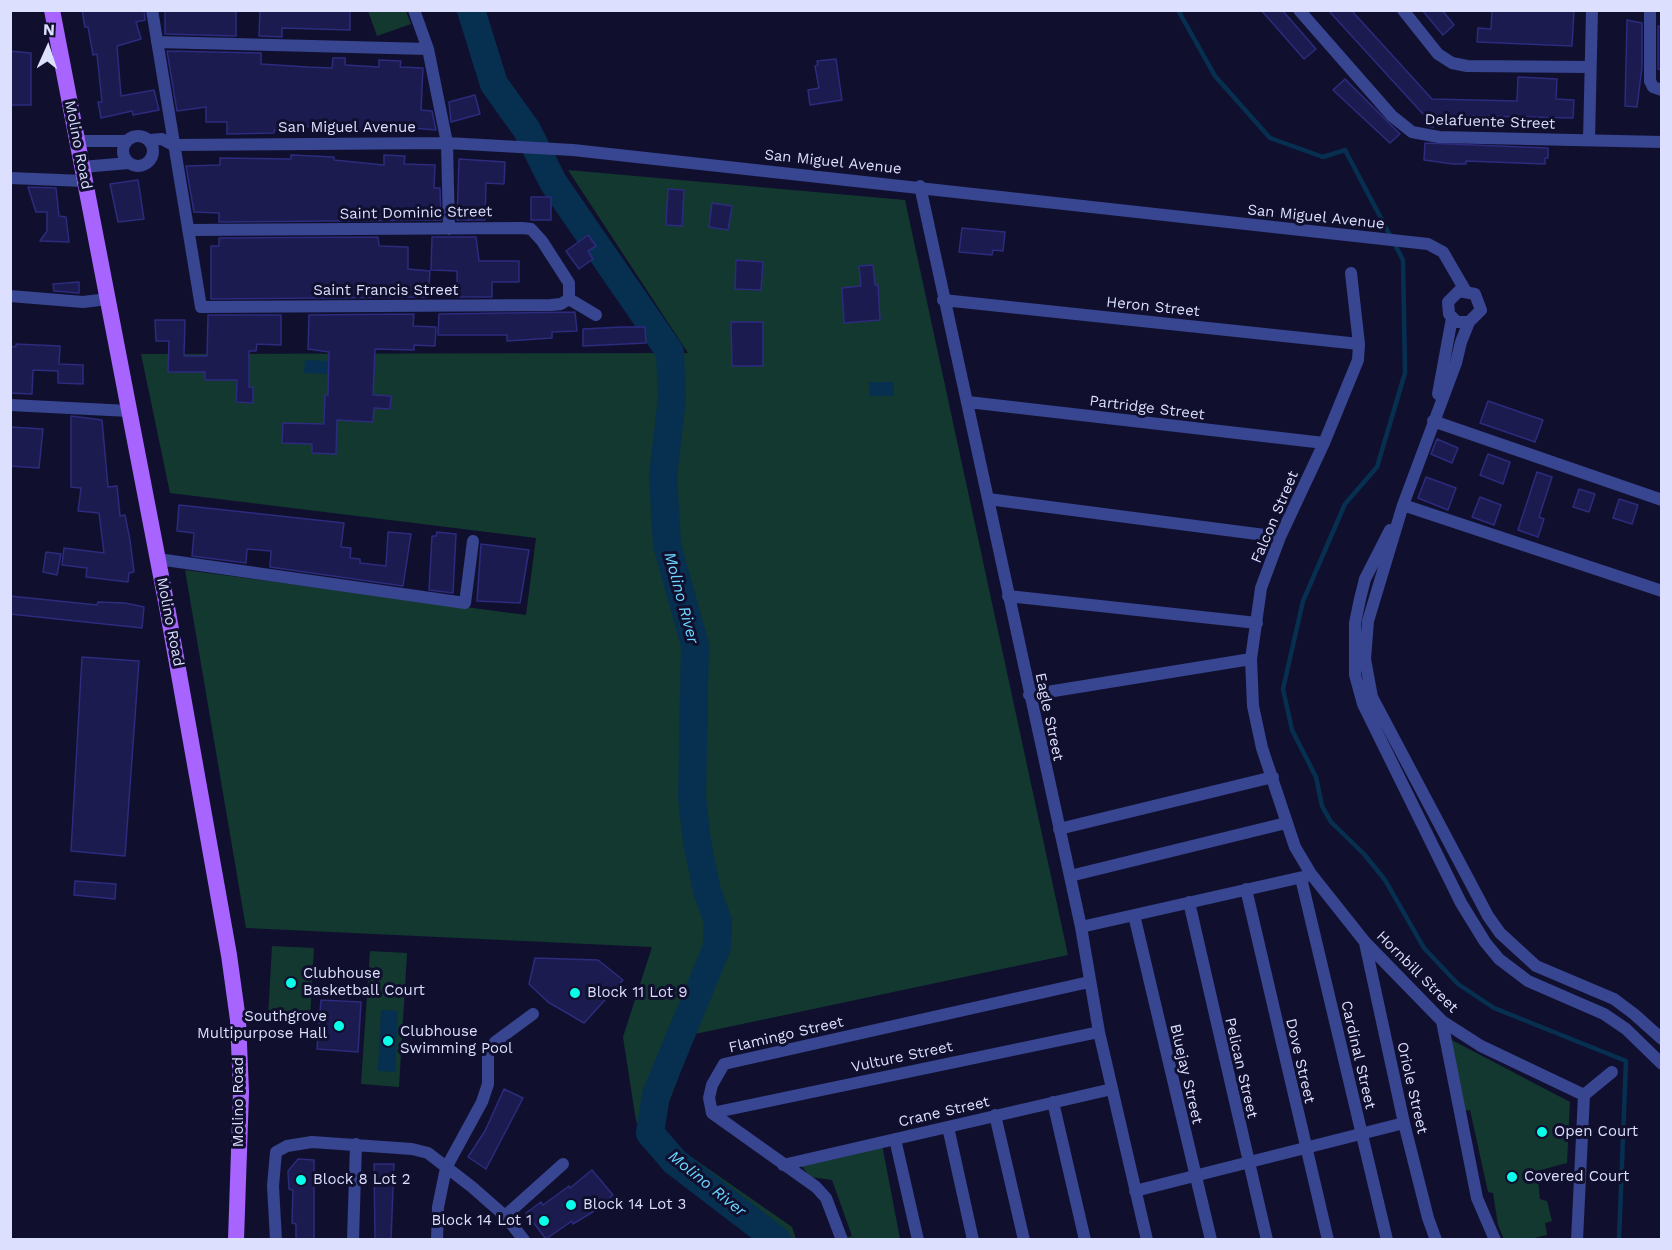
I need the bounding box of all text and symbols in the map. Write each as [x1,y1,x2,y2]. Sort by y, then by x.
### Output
north arrow [18,18,78,78]
text: N [43,20,55,39]
street label: Molino Road [61,99,95,191]
street label: Delafuente Street [1424,111,1556,133]
street label: San Miguel Avenue [278,119,416,137]
street label: San Miguel Avenue [764,146,902,178]
street label: San Miguel Avenue [1247,201,1385,233]
street label: Saint Dominic Street [340,203,492,223]
street label: Saint Francis Street [313,282,459,300]
street label: Heron Street [1105,293,1201,321]
street label: Partridge Street [1088,392,1206,424]
street label: Falcon Street [1247,468,1303,566]
water label: Molino River [660,550,702,646]
street label: Molino Road [153,576,187,668]
street label: Eagle Street [1031,671,1067,763]
street label: Hornbill Street [1372,927,1462,1017]
place label: Clubhouse Basketball Court [303,965,425,1000]
marker: Clubhouse Basketball Court [284,976,298,990]
place label: Block 11 Lot 9 [587,984,687,1002]
marker: Block 11 Lot 9 [568,986,582,1000]
street label: Cardinal Street [1337,999,1379,1111]
place label: Southgrove Multipurpose Hall [197,1008,327,1043]
street label: Flamingo Street [727,1013,845,1057]
street label: Pelican Street [1221,1016,1261,1120]
street label: Dove Street [1281,1017,1319,1105]
marker: Southgrove Multipurpose Hall [332,1019,346,1033]
street label: Bluejay Street [1166,1022,1206,1126]
place label: Clubhouse Swimming Pool [400,1023,513,1058]
marker: Clubhouse Swimming Pool [381,1034,395,1048]
street label: Vulture Street [850,1037,954,1077]
street label: Oriole Street [1393,1040,1431,1136]
street label: Molino Road [230,1057,248,1147]
street label: Crane Street [897,1093,991,1131]
place label: Open Court [1554,1123,1638,1141]
marker: Open Court [1535,1125,1549,1139]
water label: Molino River [664,1147,750,1221]
place label: Covered Court [1524,1168,1629,1186]
marker: Covered Court [1505,1170,1519,1184]
place label: Block 8 Lot 2 [313,1171,411,1189]
marker: Block 8 Lot 2 [294,1173,308,1187]
place label: Block 14 Lot 3 [583,1196,686,1214]
marker: Block 14 Lot 3 [564,1198,578,1212]
place label: Block 14 Lot 1 [432,1212,532,1230]
marker: Block 14 Lot 1 [537,1214,551,1228]

